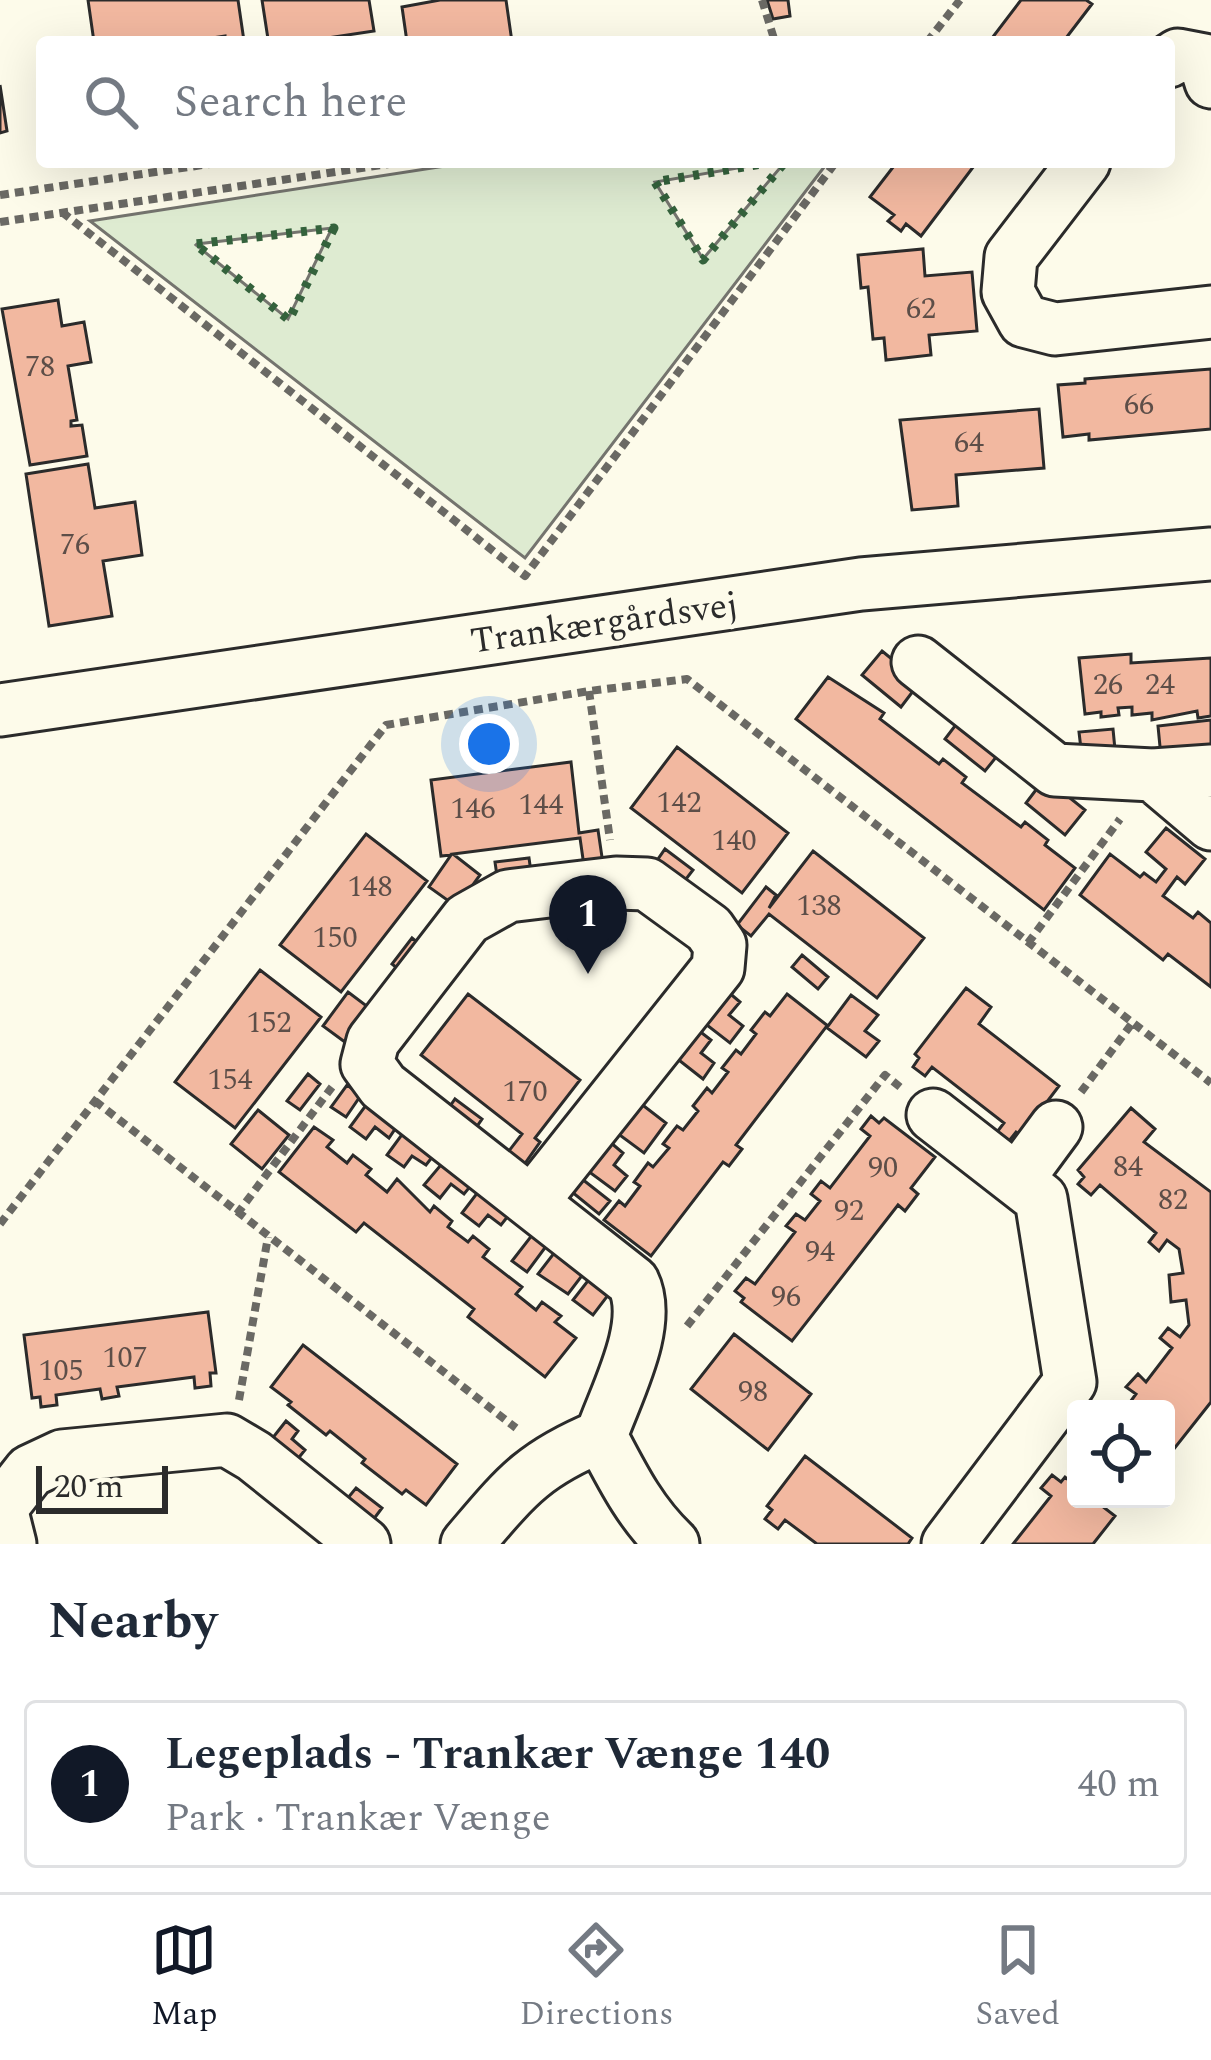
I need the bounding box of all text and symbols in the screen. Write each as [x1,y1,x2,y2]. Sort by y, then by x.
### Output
search box [36,36,1175,168]
text: Search here [174,68,407,137]
icon: search [78,69,144,135]
house number: 62 [906,286,936,332]
house number: 78 [25,344,55,390]
house number: 66 [1124,382,1154,428]
house number: 64 [954,420,984,466]
house number: 76 [60,522,90,568]
street label: Trankærgårdsvej [467,577,742,669]
house number: 26 [1093,662,1123,708]
house number: 24 [1145,662,1175,708]
your location [459,714,519,774]
house number: 142 [657,780,702,826]
house number: 144 [519,782,564,828]
house number: 146 [451,786,496,832]
house number: 140 [712,818,757,864]
house number: 148 [348,864,393,910]
pin: 1 [549,875,627,974]
house number: 138 [797,883,842,929]
house number: 150 [313,915,358,961]
house number: 152 [247,1000,292,1046]
house number: 154 [208,1057,253,1103]
house number: 170 [503,1069,548,1115]
house number: 84 [1113,1144,1143,1190]
house number: 90 [868,1145,898,1191]
house number: 82 [1158,1177,1188,1223]
house number: 92 [834,1188,864,1234]
house number: 94 [805,1229,835,1275]
house number: 96 [771,1274,801,1320]
house number: 107 [103,1335,148,1381]
house number: 105 [39,1348,84,1394]
house number: 98 [738,1369,768,1415]
map controls [1067,1400,1175,1508]
button: locate [1067,1400,1175,1508]
scale bar [36,1460,168,1513]
text: 20 m [54,1462,124,1512]
text: Nearby [48,1583,217,1661]
text: Legeplads - Trankær Vænge 140 [165,1720,830,1789]
text: 1 [79,1755,101,1814]
text: 40 m [1078,1755,1160,1814]
text: Park · Trankær Vænge [165,1789,551,1848]
tab: Map [151,1917,217,2039]
tab: Directions [519,1917,673,2039]
tab: Saved [975,1917,1060,2039]

